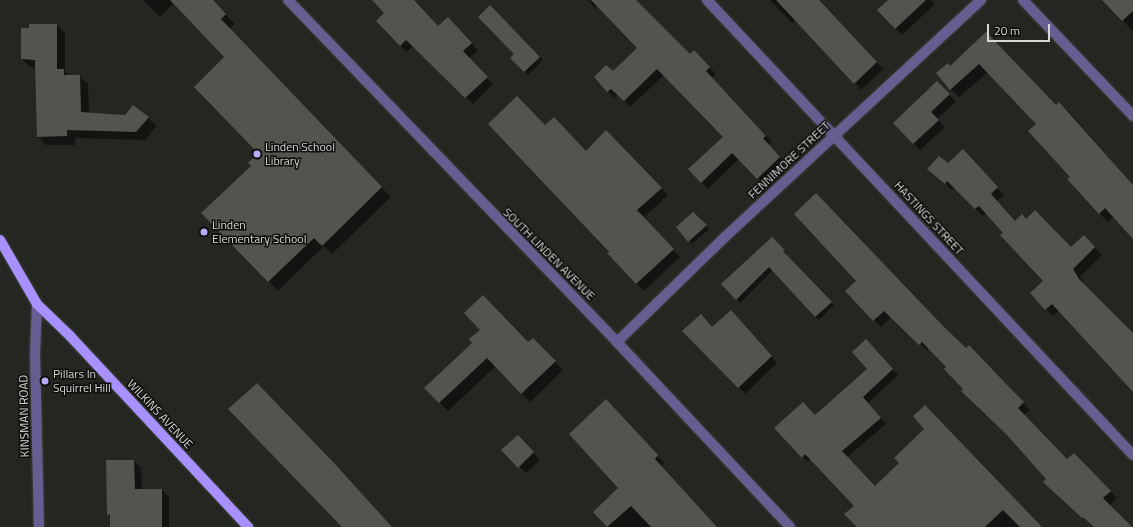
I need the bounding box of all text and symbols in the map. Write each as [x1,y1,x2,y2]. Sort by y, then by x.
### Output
scale bar [989,16,1052,42]
text: 20 m [994,21,1020,40]
street label: FENNIMORE STREET [745,118,833,202]
place label: Linden School Library [265,140,335,168]
marker: Linden School Library [252,149,262,159]
street label: HASTINGS STREET [891,178,967,258]
street label: SOUTH LINDEN AVENUE [500,205,598,303]
place label: Linden Elementary School [212,218,306,246]
marker: Linden Elementary School [199,227,209,237]
place label: Pillars In Squirrel Hill [53,367,111,395]
street label: KINSMAN ROAD [16,375,32,457]
marker: Pillars In Squirrel Hill [40,376,50,386]
street label: WILKINS AVENUE [124,376,196,452]

